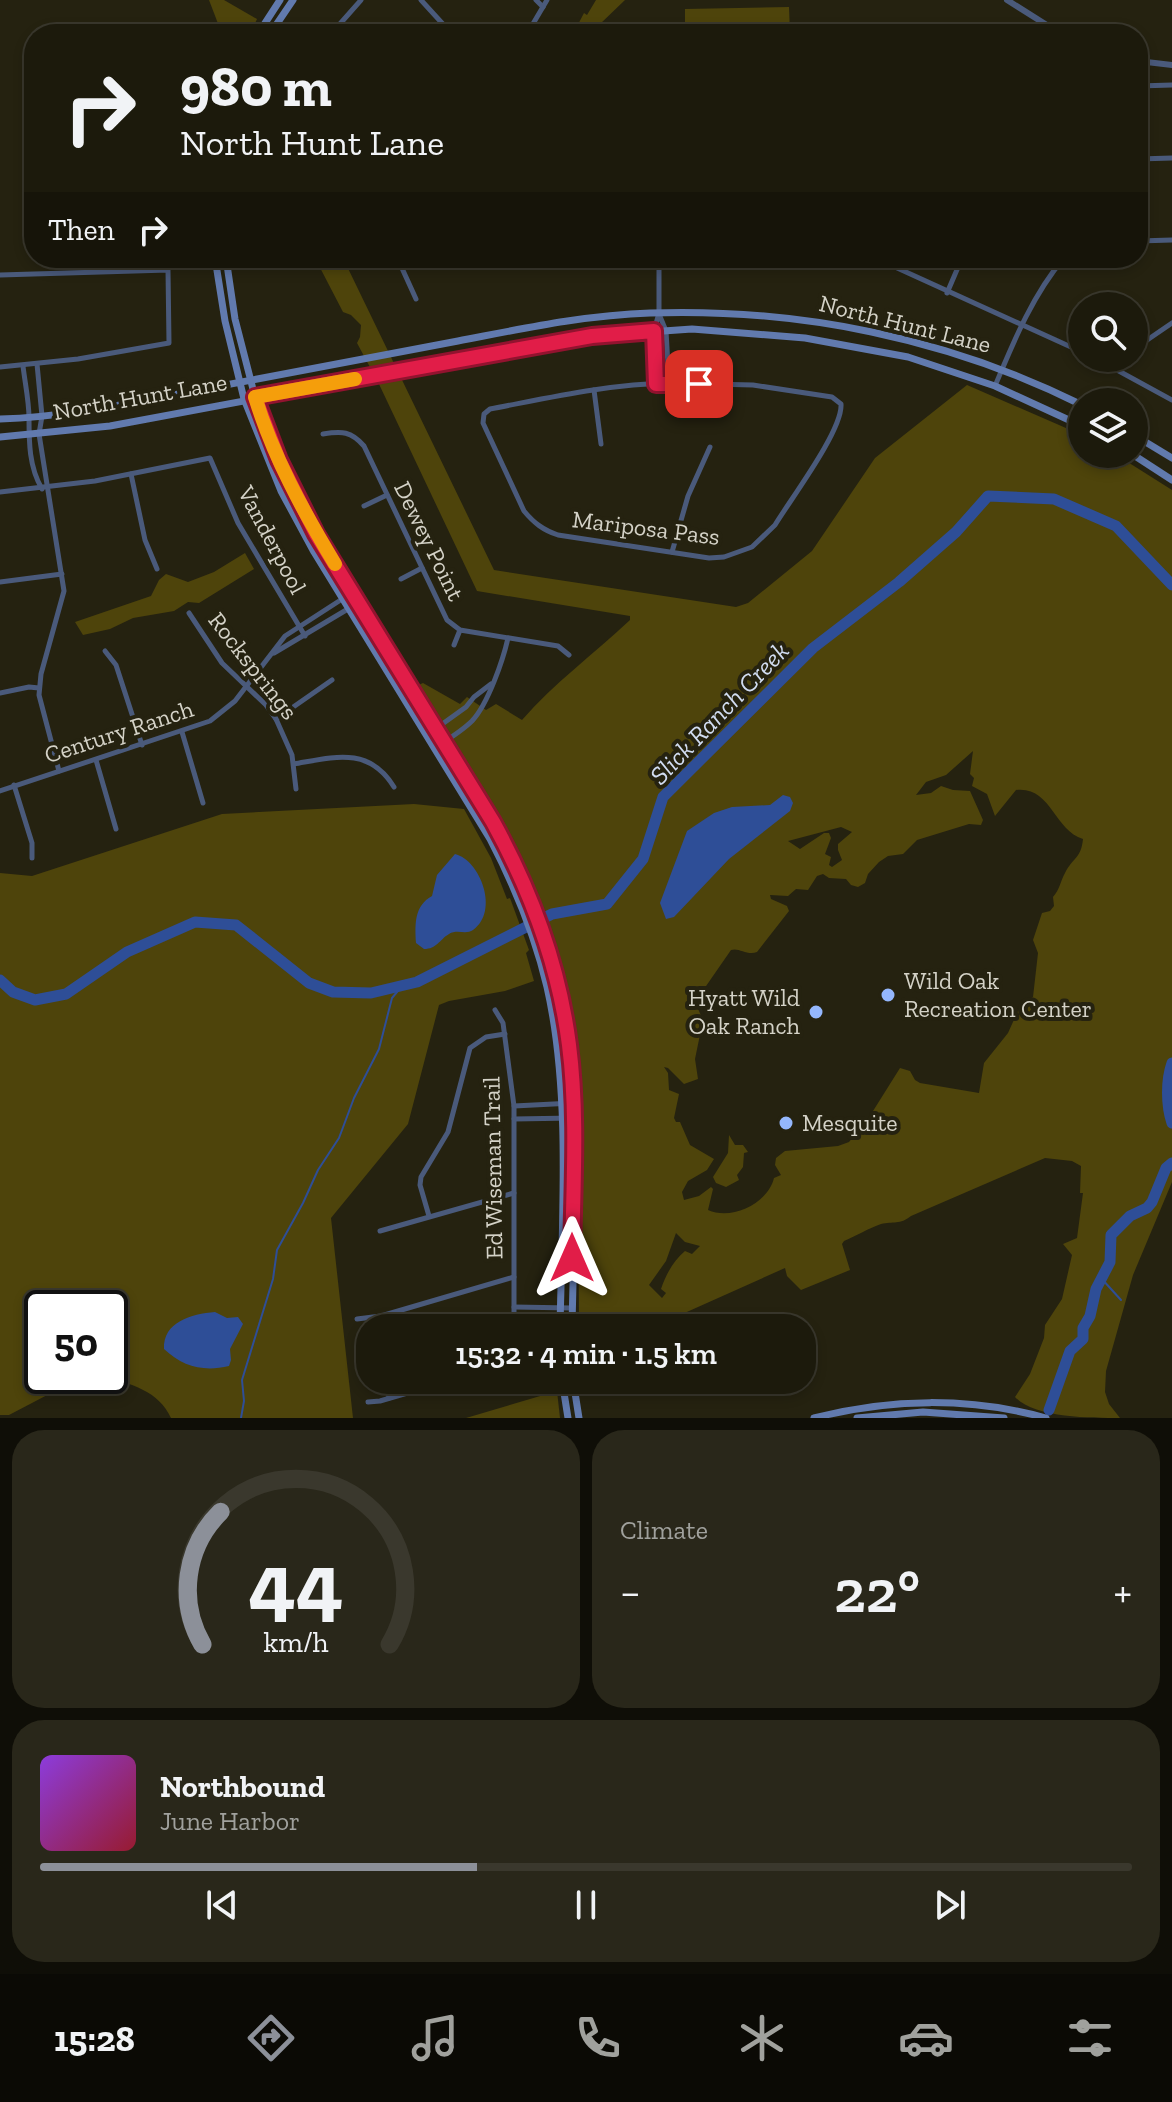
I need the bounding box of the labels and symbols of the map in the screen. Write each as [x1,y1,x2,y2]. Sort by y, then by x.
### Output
street label: North Hunt Lane [816,288,994,359]
pin [665,350,733,418]
street label: North Hunt Lane [51,367,229,426]
street label: Dewey Point [388,476,471,605]
street label: Vanderpool [231,480,313,599]
street label: Mariposa Pass [571,504,722,551]
street label: Rocksprings [202,606,304,725]
water label: Slick Ranch Creek [643,635,795,791]
street label: Century Ranch [41,694,197,769]
place label: Wild Oak Recreation Center [904,966,1092,1023]
place label: Hyatt Wild Oak Ranch [688,983,801,1040]
marker: Wild Oak Recreation Center [879,986,897,1004]
marker: Hyatt Wild Oak Ranch [807,1003,825,1021]
street label: Ed Wiseman Trail [476,1076,509,1260]
place label: Mesquite [802,1108,898,1137]
marker: Mesquite [777,1114,795,1132]
position arrow [530,1216,614,1300]
speed limit sign: 50 [24,1290,128,1394]

